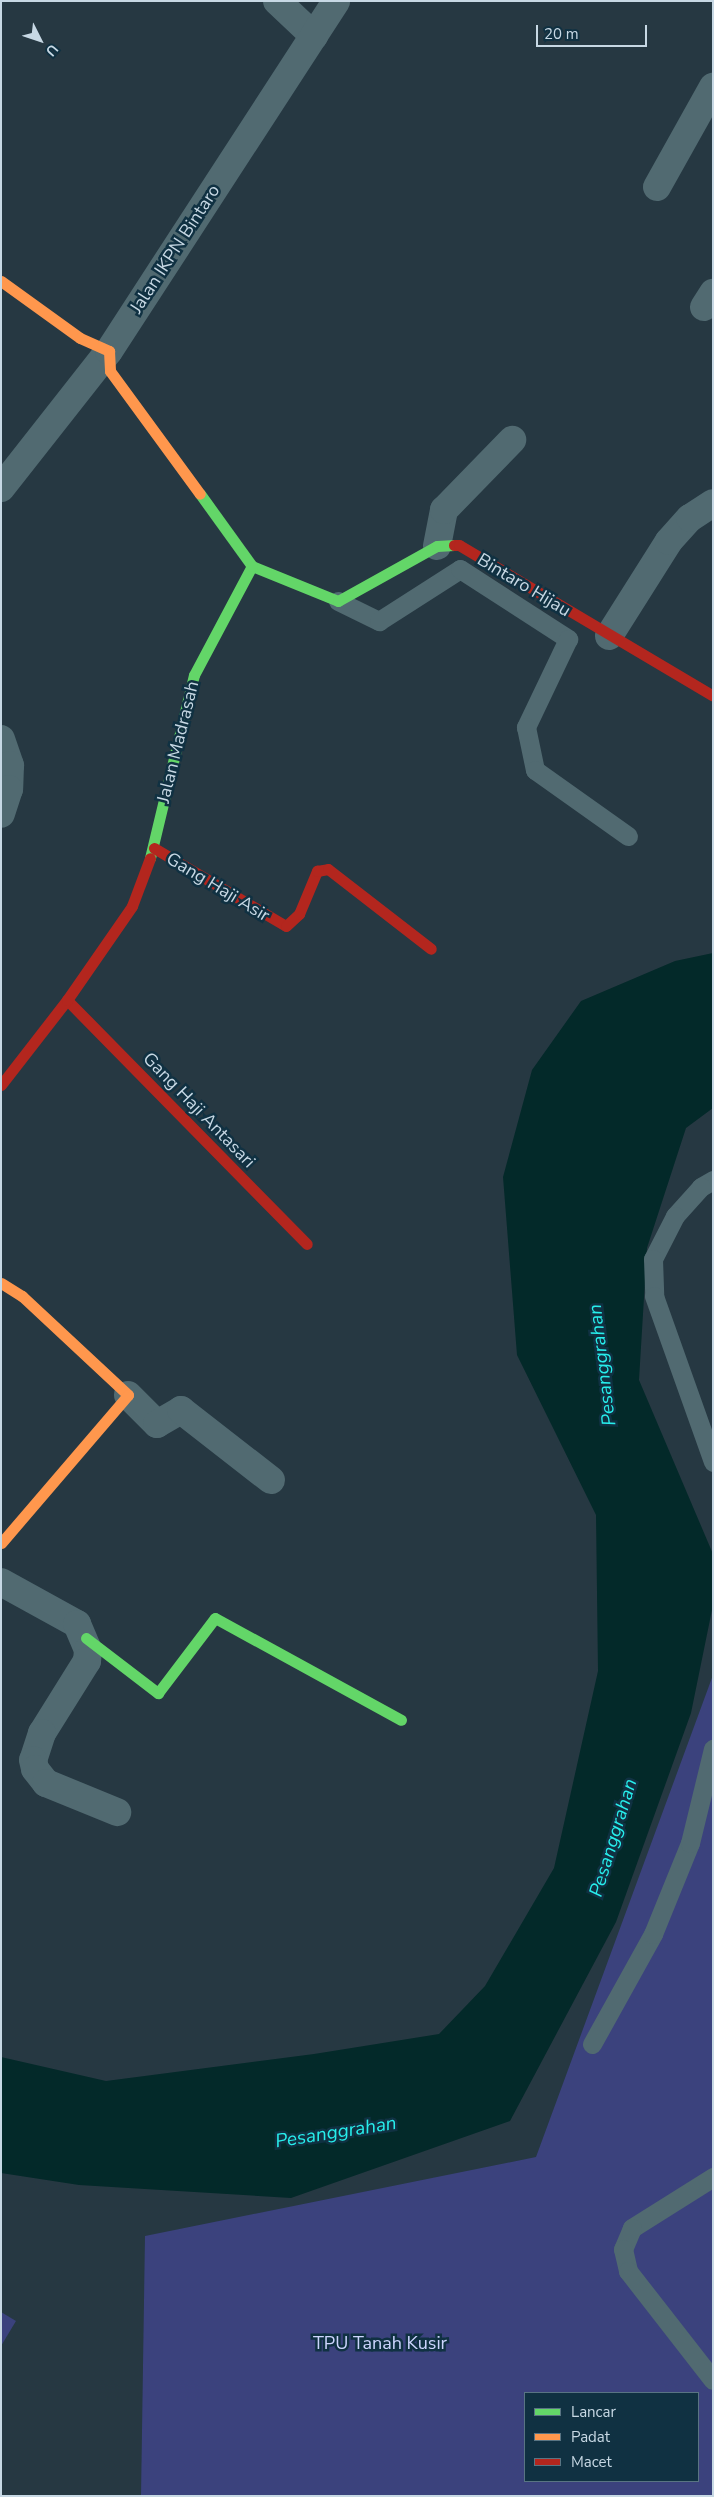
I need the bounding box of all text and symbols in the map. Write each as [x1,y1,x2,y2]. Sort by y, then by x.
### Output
north arrow [15,15,65,65]
scale bar [539,15,650,47]
text: 20 m [544,24,579,44]
text: U [41,40,62,60]
street label: Jalan IKPN Bintaro [125,181,225,317]
street label: Bintaro Hijau [473,549,575,621]
street label: Jalan Madrasah [152,679,204,805]
street label: Gang Haji Asir [162,848,274,926]
street label: Gang Haji Antasari [138,1048,260,1172]
water label: Pesanggrahan [584,1303,622,1427]
water label: Pesanggrahan [585,1776,643,1900]
water label: Pesanggrahan [274,2112,398,2154]
park label: TPU Tanah Kusir [313,2332,447,2354]
legend [524,2392,699,2482]
text: Lancar [571,2402,616,2422]
text: Padat [571,2427,610,2447]
text: Macet [571,2452,612,2472]

